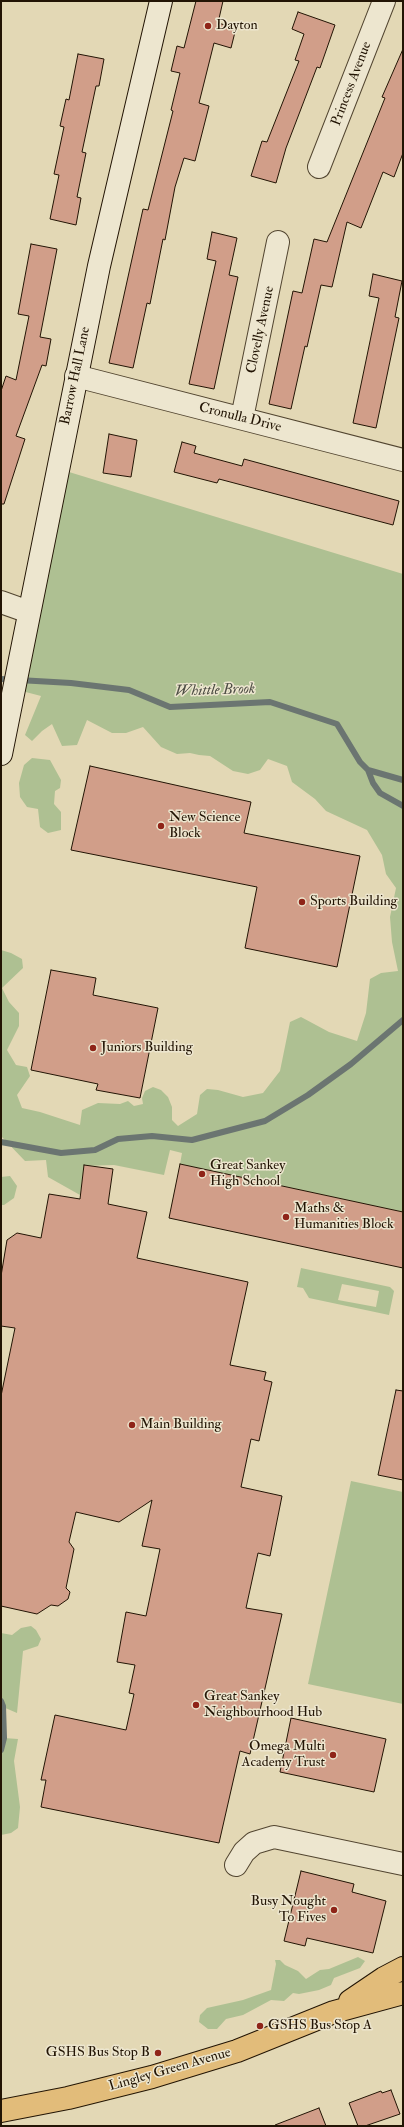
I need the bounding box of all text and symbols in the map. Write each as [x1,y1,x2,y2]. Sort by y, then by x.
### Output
place label: Dayton [216,18,258,34]
marker: Dayton [203,21,213,31]
street label: Princess Avenue [328,40,376,128]
street label: Clovelly Avenue [244,285,278,375]
street label: Barrow Hall Lane [57,325,95,427]
street label: Cronulla Drive [197,400,283,436]
water label: Whittle Brook [175,681,255,701]
place label: New Science Block [169,810,240,842]
marker: New Science Block [156,821,166,831]
place label: Sports Building [310,894,398,910]
marker: Sports Building [297,897,307,907]
place label: Juniors Building [101,1040,193,1056]
marker: Juniors Building [88,1043,98,1053]
place label: Great Sankey High School [210,1158,285,1190]
marker: Great Sankey High School [197,1169,207,1179]
place label: Maths & Humanities Block [294,1201,394,1234]
marker: Maths & Humanities Block [281,1212,291,1222]
place label: Main Building [140,1417,222,1433]
marker: Main Building [127,1420,137,1430]
place label: Great Sankey Neighbourhood Hub [204,1689,322,1722]
marker: Great Sankey Neighbourhood Hub [191,1700,201,1710]
place label: Omega Multi Academy Trust [242,1739,325,1772]
marker: Omega Multi Academy Trust [328,1750,338,1760]
place label: Busy Nought To Fives [251,1894,326,1926]
marker: Busy Nought To Fives [329,1905,339,1915]
place label: GSHS Bus Stop A [268,2018,372,2034]
marker: GSHS Bus Stop A [255,2021,265,2031]
place label: GSHS Bus Stop B [46,2045,150,2061]
street label: Lingley Green Avenue [107,2045,233,2095]
marker: GSHS Bus Stop B [153,2048,163,2058]

